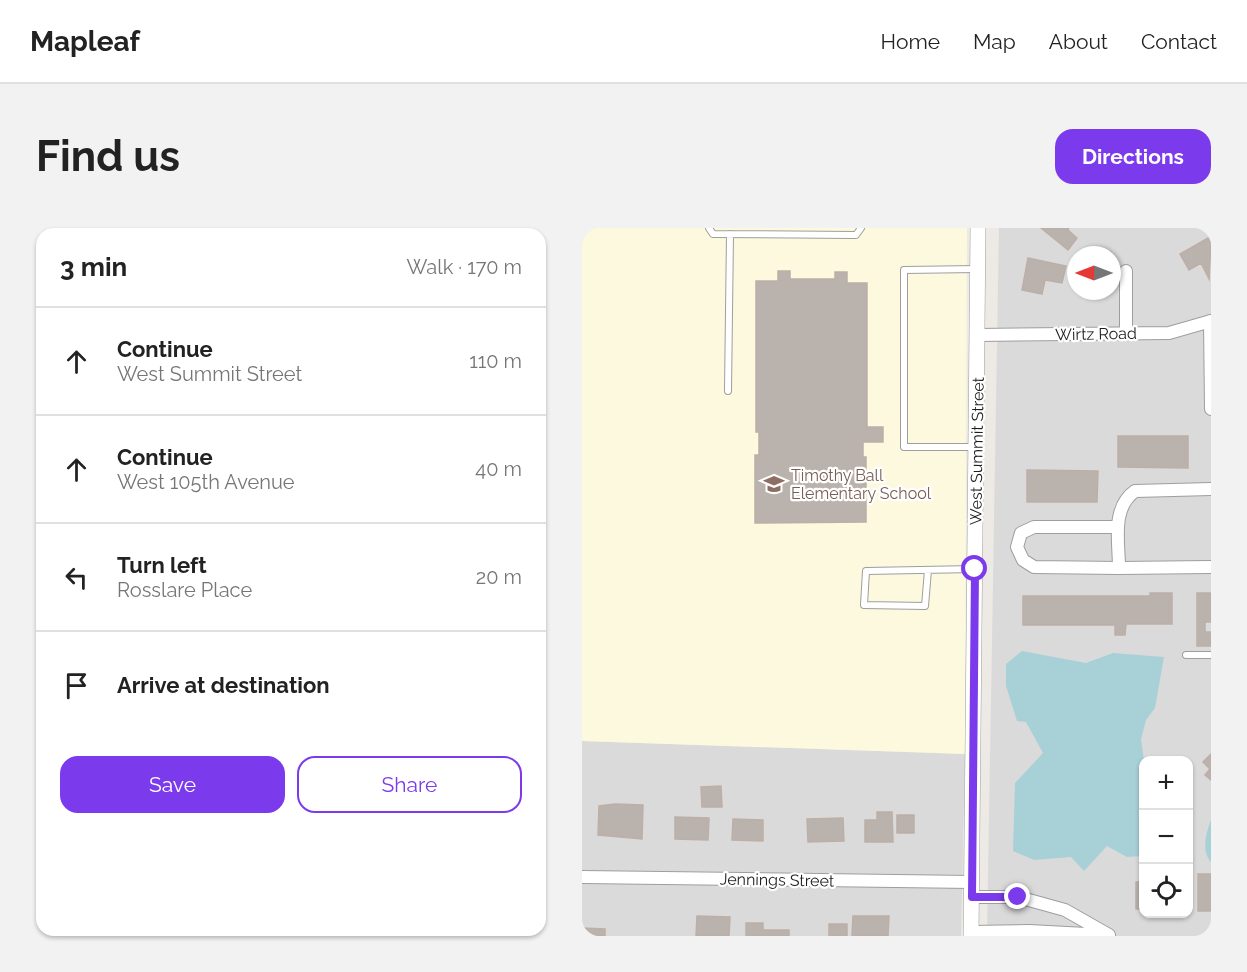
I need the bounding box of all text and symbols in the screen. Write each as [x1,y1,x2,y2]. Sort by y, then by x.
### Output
text: Mapleaf [30,25,140,58]
text: Home [881,29,940,54]
text: Map [973,29,1016,54]
text: About [1049,29,1108,54]
text: Contact [1141,29,1217,54]
button: Directions [1055,129,1211,184]
text: Find us [36,132,180,181]
north arrow [1067,246,1121,300]
text: 3 min [60,252,127,282]
text: Walk · 170 m [406,255,522,279]
street label: Wirtz Road [1055,324,1137,344]
text: Continue [117,336,213,362]
icon: ahead [60,345,93,378]
text: 110 m [469,349,522,373]
text: West Summit Street [117,362,302,386]
street label: West Summit Street [966,376,988,525]
text: Continue [117,444,213,470]
icon: ahead [60,453,93,486]
text: 40 m [475,457,522,481]
place label: Timothy Ball Elementary School [791,466,932,503]
text: West 105th Avenue [117,470,295,494]
school or university icon: Timothy Ball Elementary School [762,472,786,496]
text: Turn left [117,552,207,578]
route start [961,555,987,581]
icon: left [60,561,93,594]
text: 20 m [476,565,522,589]
text: Rosslare Place [117,578,252,602]
icon: arrive [60,669,93,702]
text: Arrive at destination [117,672,330,698]
button: Save [60,756,285,813]
button: Share [297,756,522,813]
map controls [1139,756,1193,918]
button: + [1139,756,1193,810]
button: − [1139,810,1193,864]
button: locate [1139,864,1193,918]
street label: Jennings Street [720,870,835,891]
route end [1004,883,1030,909]

